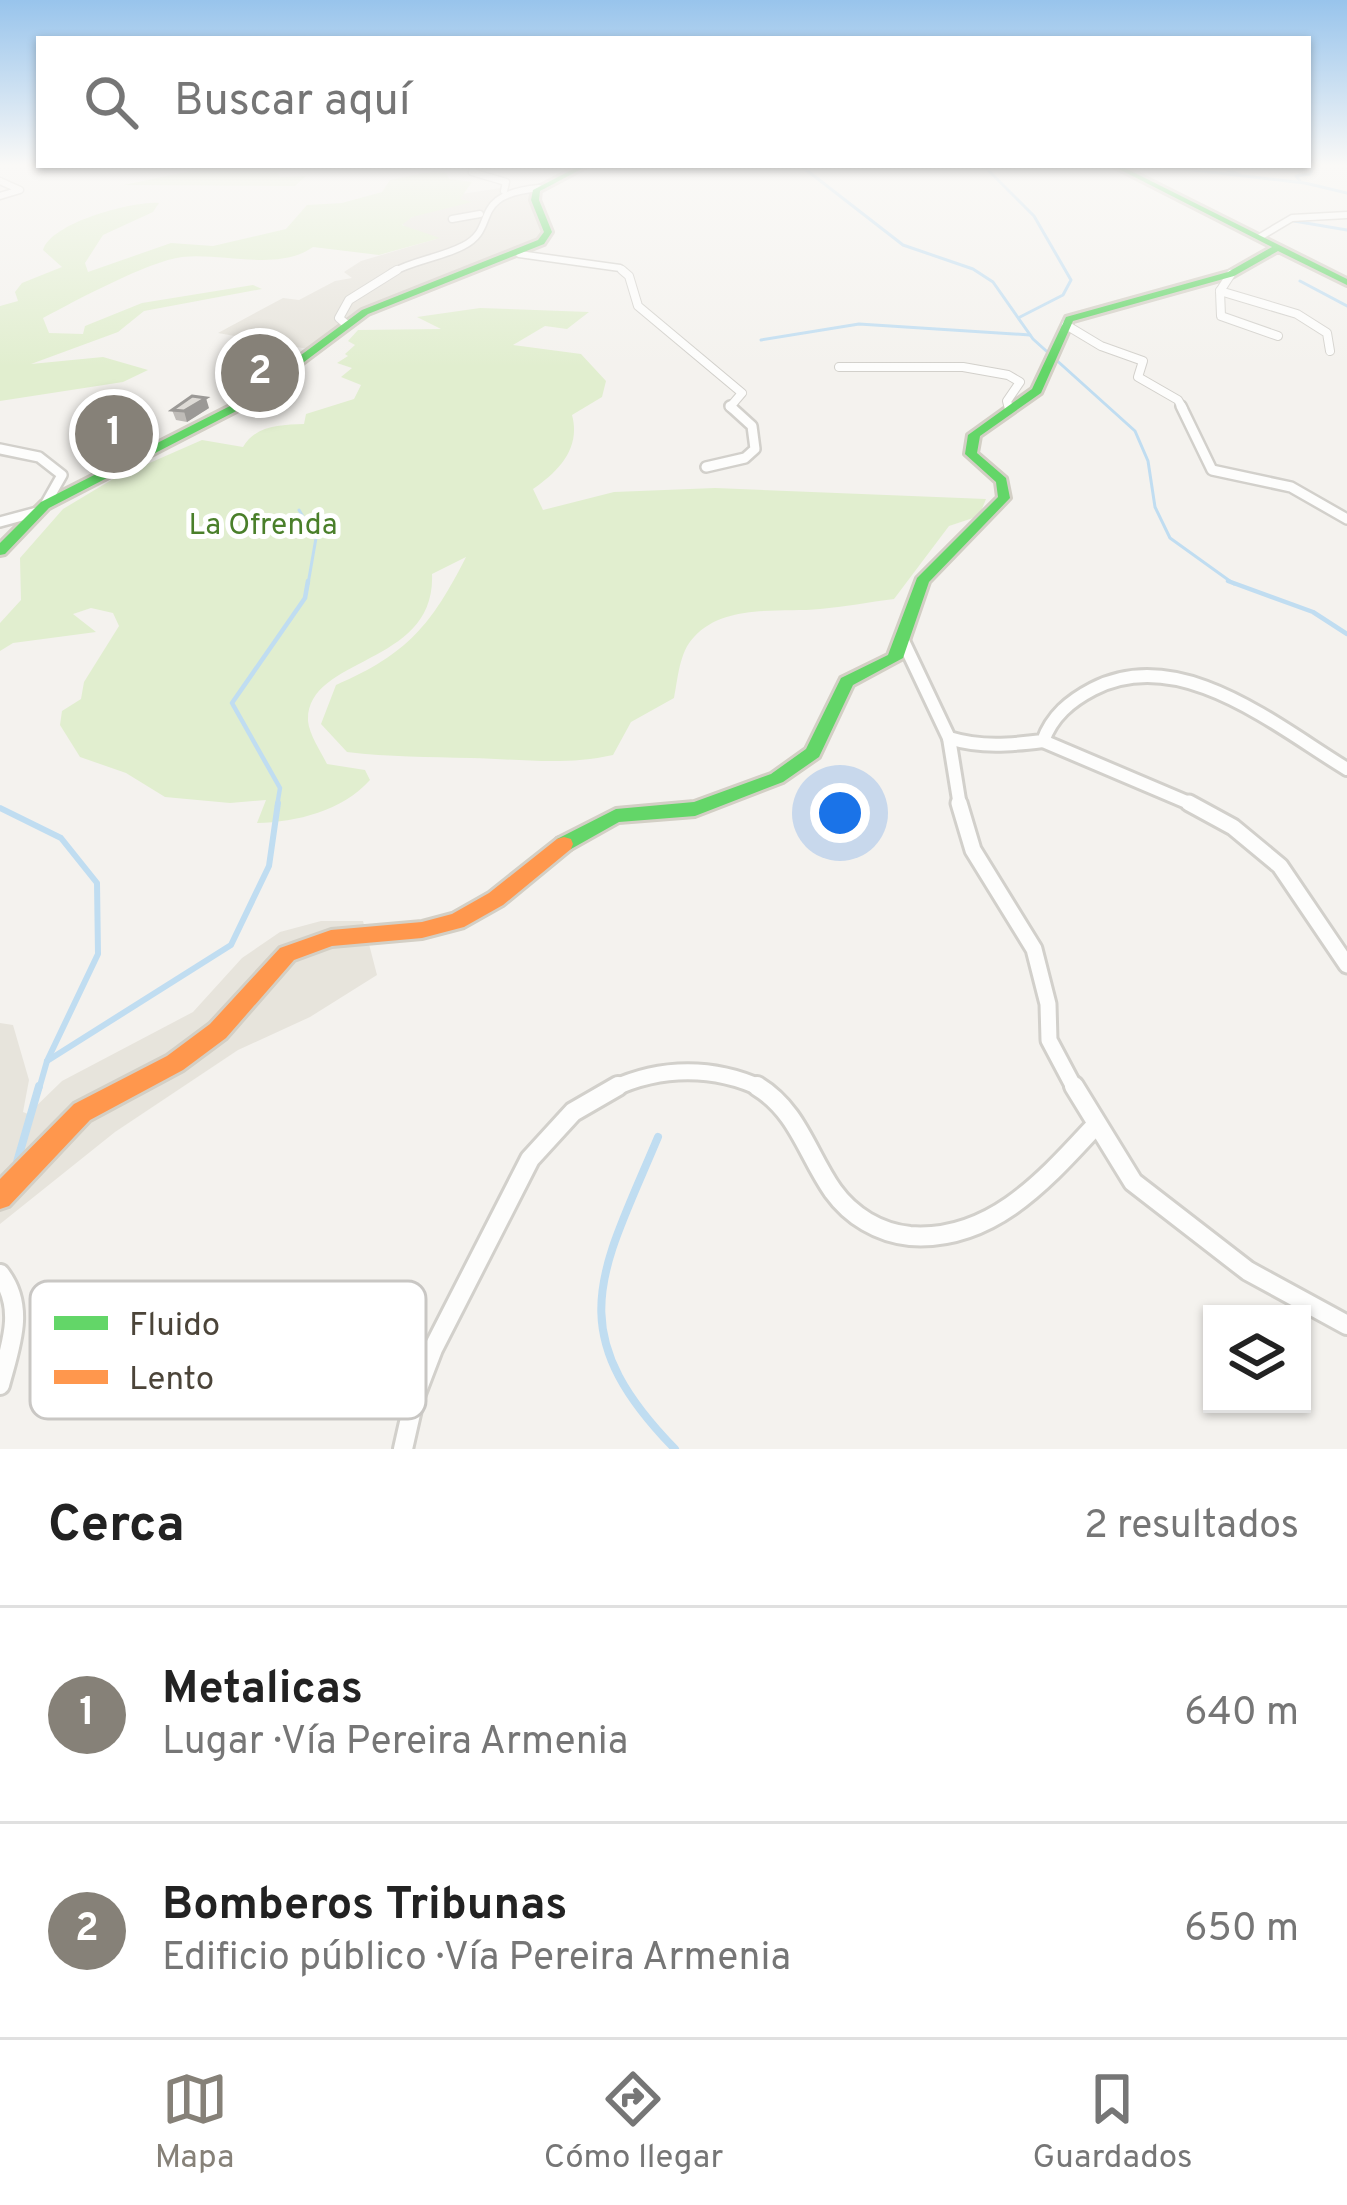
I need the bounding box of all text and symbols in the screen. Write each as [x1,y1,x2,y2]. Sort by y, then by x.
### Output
search box [36,36,1311,168]
icon: search [78,69,144,135]
text: Buscar aquí [174,74,410,131]
pin: 2 [221,328,299,418]
pin: 1 [75,389,153,479]
park label: La Ofrenda [189,508,337,545]
your location [810,783,870,843]
legend [30,1281,426,1419]
map controls [1203,1305,1311,1413]
button: layers [1203,1305,1311,1413]
text: Fluido [129,1306,220,1348]
text: Lento [129,1360,214,1402]
text: Cerca [48,1495,185,1560]
text: 2 resultados [1084,1503,1299,1552]
text: Metalicas [162,1662,363,1719]
text: 1 [79,1690,95,1739]
text: 640 m [1184,1690,1299,1739]
text: Lugar · Vía Pereira Armenia [162,1719,628,1768]
text: Bomberos Tribunas [162,1878,567,1935]
text: 2 [75,1906,99,1955]
text: 650 m [1184,1906,1299,1955]
text: Edificio público · Vía Pereira Armenia [162,1935,791,1984]
tab: Mapa [155,2066,234,2180]
tab: Cómo llegar [544,2066,723,2180]
tab: Guardados [1033,2066,1192,2180]

